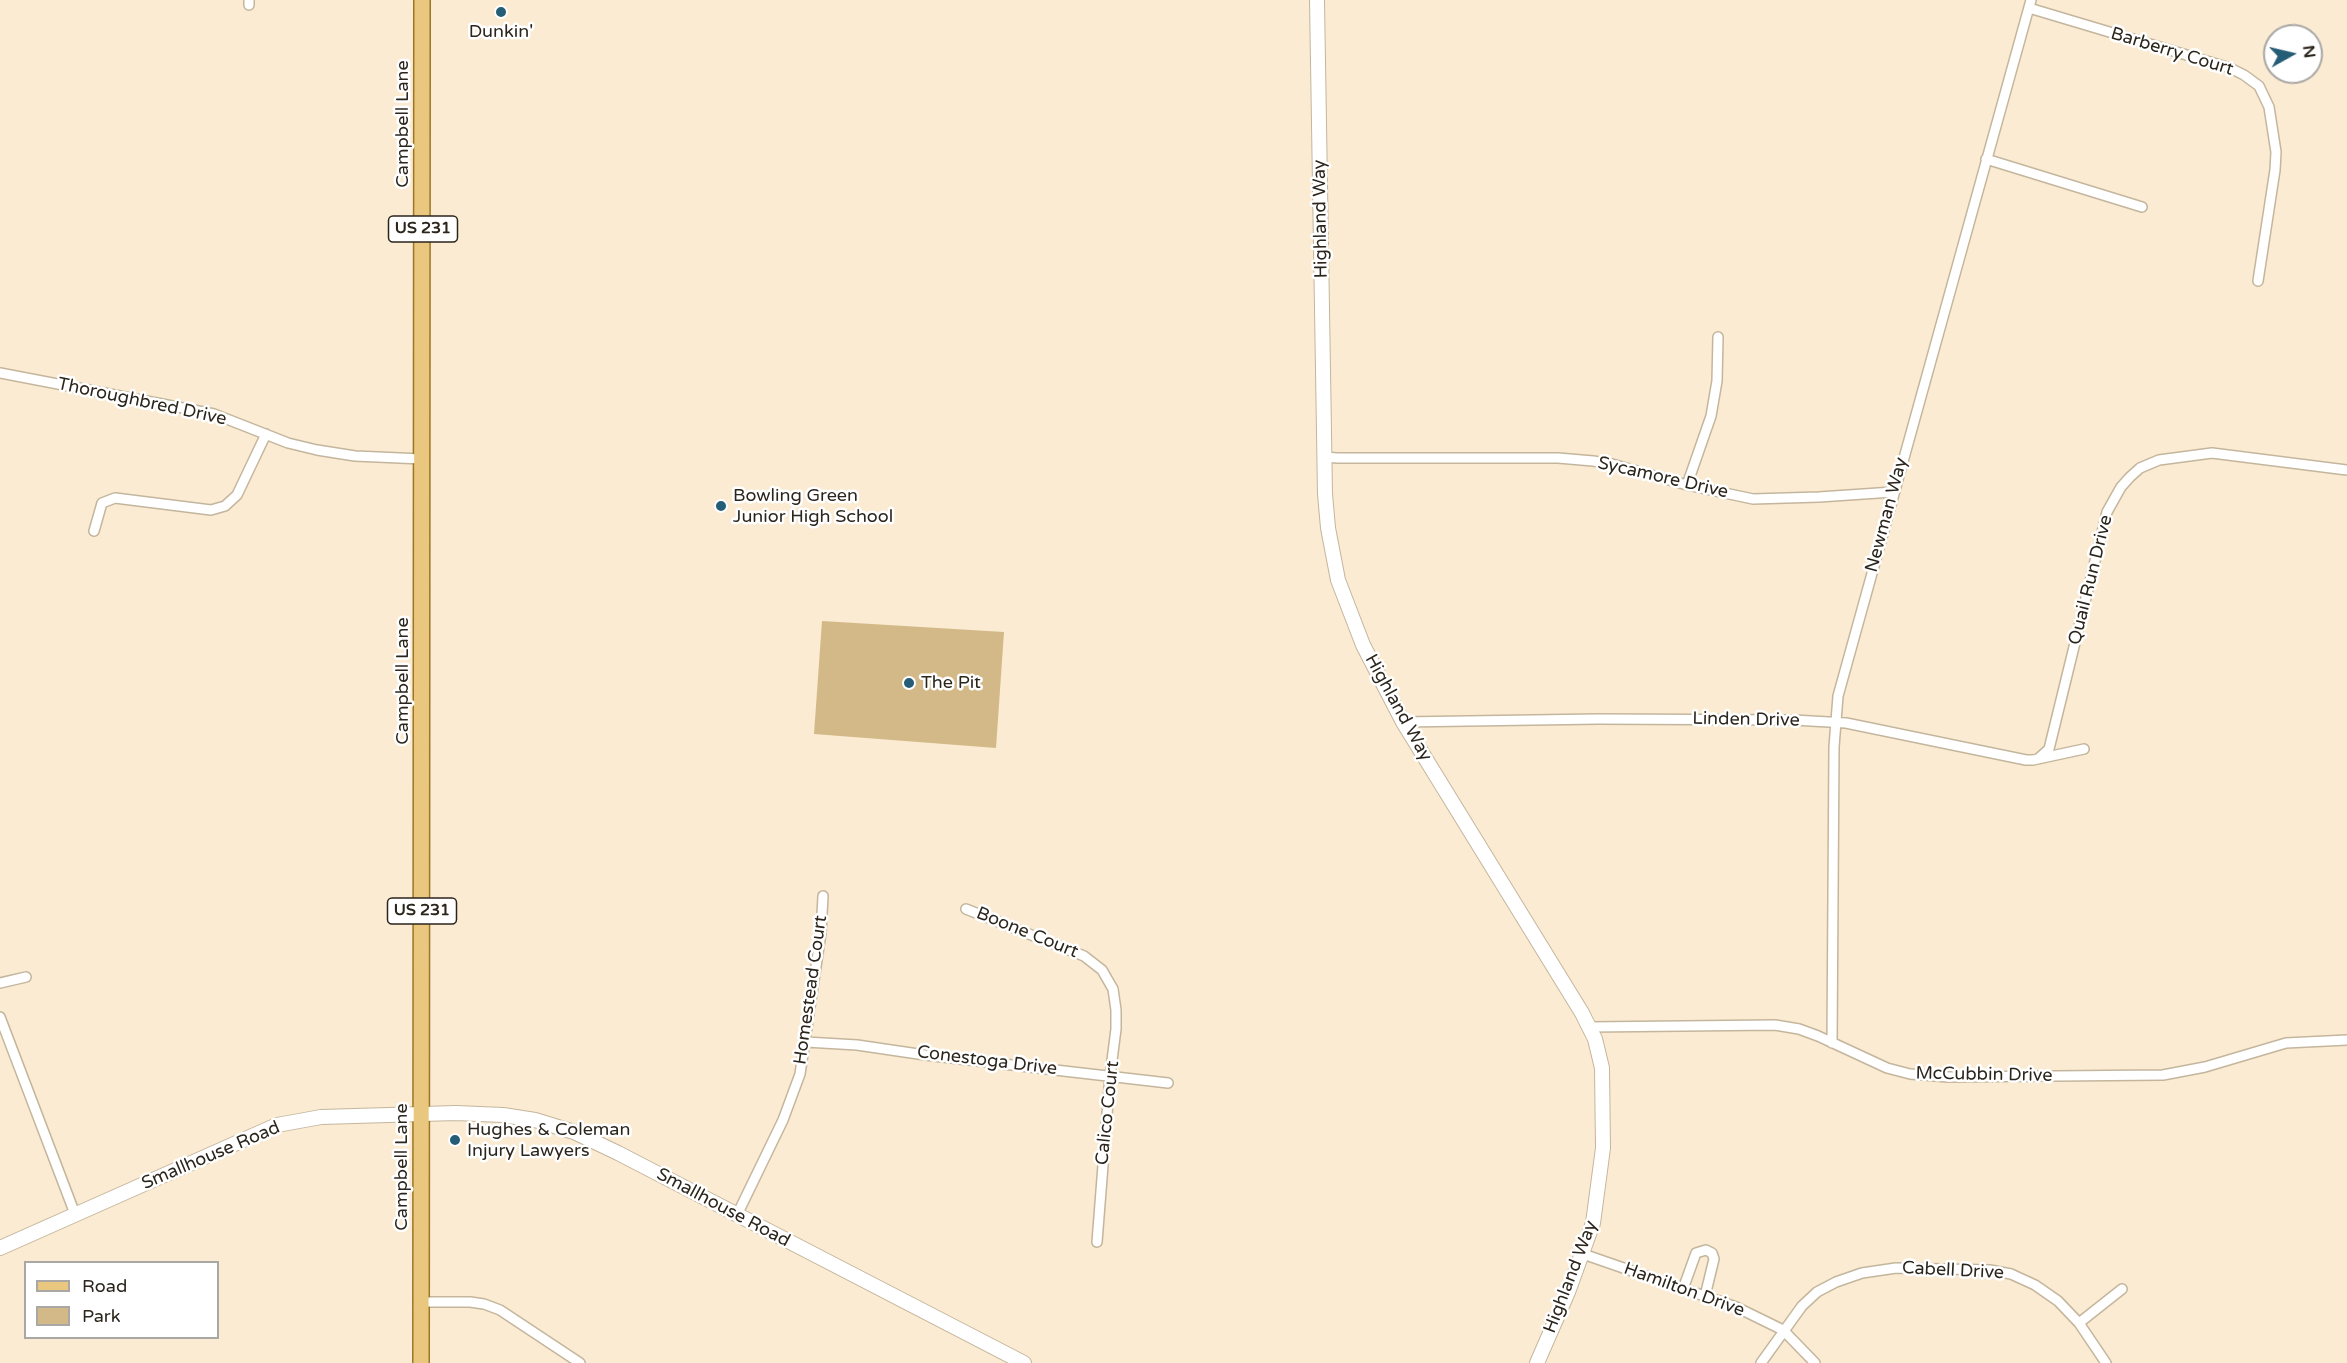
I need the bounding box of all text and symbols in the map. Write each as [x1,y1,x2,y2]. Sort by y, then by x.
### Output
marker: Dunkin' [494,5,508,19]
place label: Dunkin' [469,21,533,43]
street label: Barberry Court [2108,23,2236,81]
north arrow [2263,24,2323,84]
text: N [2298,44,2320,60]
street label: Campbell Lane [392,60,414,188]
street label: Highland Way [1309,159,1333,279]
road number: US 231 [388,216,458,242]
street label: Thoroughbred Drive [56,374,228,430]
street label: Sycamore Drive [1596,453,1730,503]
street label: Newman Way [1861,455,1913,575]
place label: Bowling Green Junior High School [733,485,893,528]
marker: Bowling Green Junior High School [714,499,728,513]
street label: Quail Run Drive [2064,513,2118,647]
street label: Campbell Lane [392,617,414,745]
street label: Highland Way [1360,651,1436,765]
place label: The Pit [921,672,981,694]
marker: The Pit [902,676,916,690]
street label: Linden Drive [1692,708,1800,732]
road number: US 231 [388,898,456,924]
street label: Boone Court [973,903,1081,963]
street label: Homestead Court [790,914,832,1066]
street label: Conestoga Drive [916,1042,1058,1080]
street label: Calico Court [1092,1060,1124,1166]
street label: McCubbin Drive [1915,1063,2053,1087]
street label: Campbell Lane [391,1103,413,1231]
street label: Smallhouse Road [139,1117,283,1195]
place label: Hughes & Coleman Injury Lawyers [467,1119,630,1162]
marker: Hughes & Coleman Injury Lawyers [448,1133,462,1147]
street label: Smallhouse Road [653,1164,793,1252]
street label: Highland Way [1540,1218,1602,1336]
street label: Hamilton Drive [1621,1258,1747,1322]
street label: Cabell Drive [1901,1258,2005,1284]
legend [24,1261,219,1339]
text: Road [82,1275,127,1297]
text: Park [82,1305,120,1327]

